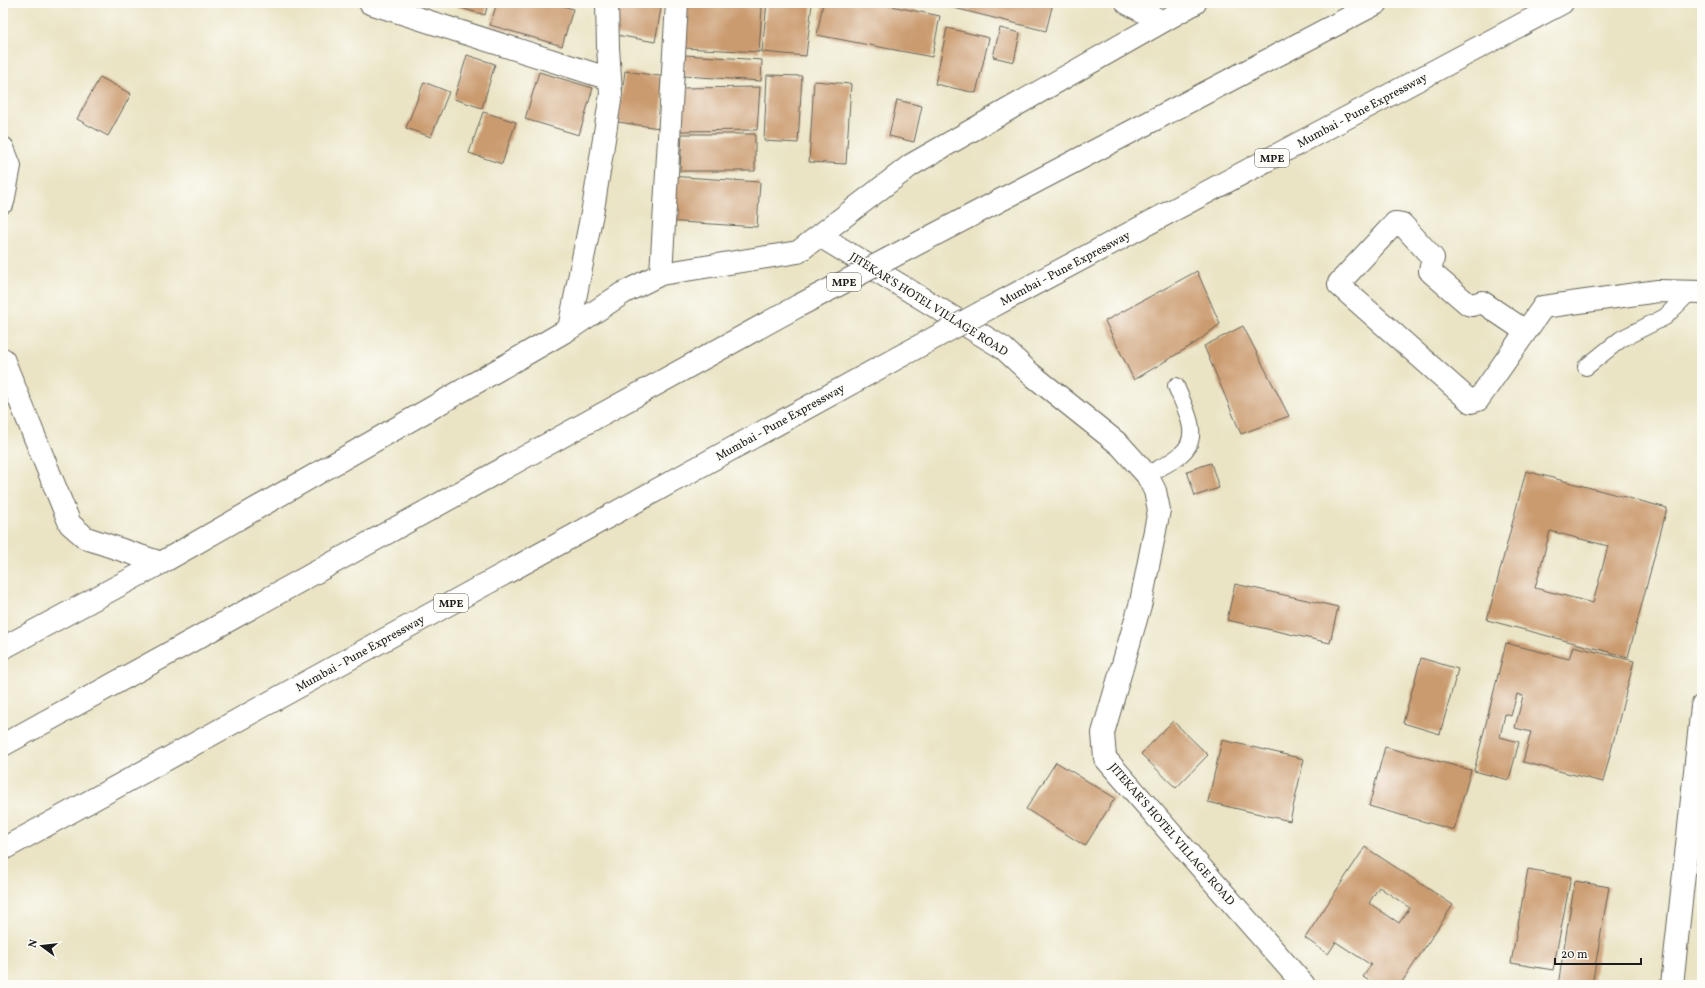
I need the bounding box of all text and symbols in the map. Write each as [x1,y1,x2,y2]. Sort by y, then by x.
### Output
street label: Mumbai - Pune Expressway [1295,69,1431,152]
road number: MPE [1255,149,1289,167]
street label: Mumbai - Pune Expressway [998,227,1134,310]
street label: JITEKAR'S HOTEL VILLAGE ROAD [846,249,1011,361]
road number: MPE [827,273,861,291]
street label: Mumbai - Pune Expressway [713,380,848,465]
road number: MPE [434,594,468,612]
street label: Mumbai - Pune Expressway [293,611,428,696]
street label: JITEKAR'S HOTEL VILLAGE ROAD [1105,760,1238,910]
north arrow [22,926,62,966]
text: N [26,938,42,950]
scale bar [1555,940,1641,966]
text: 20 m [1561,947,1588,963]

